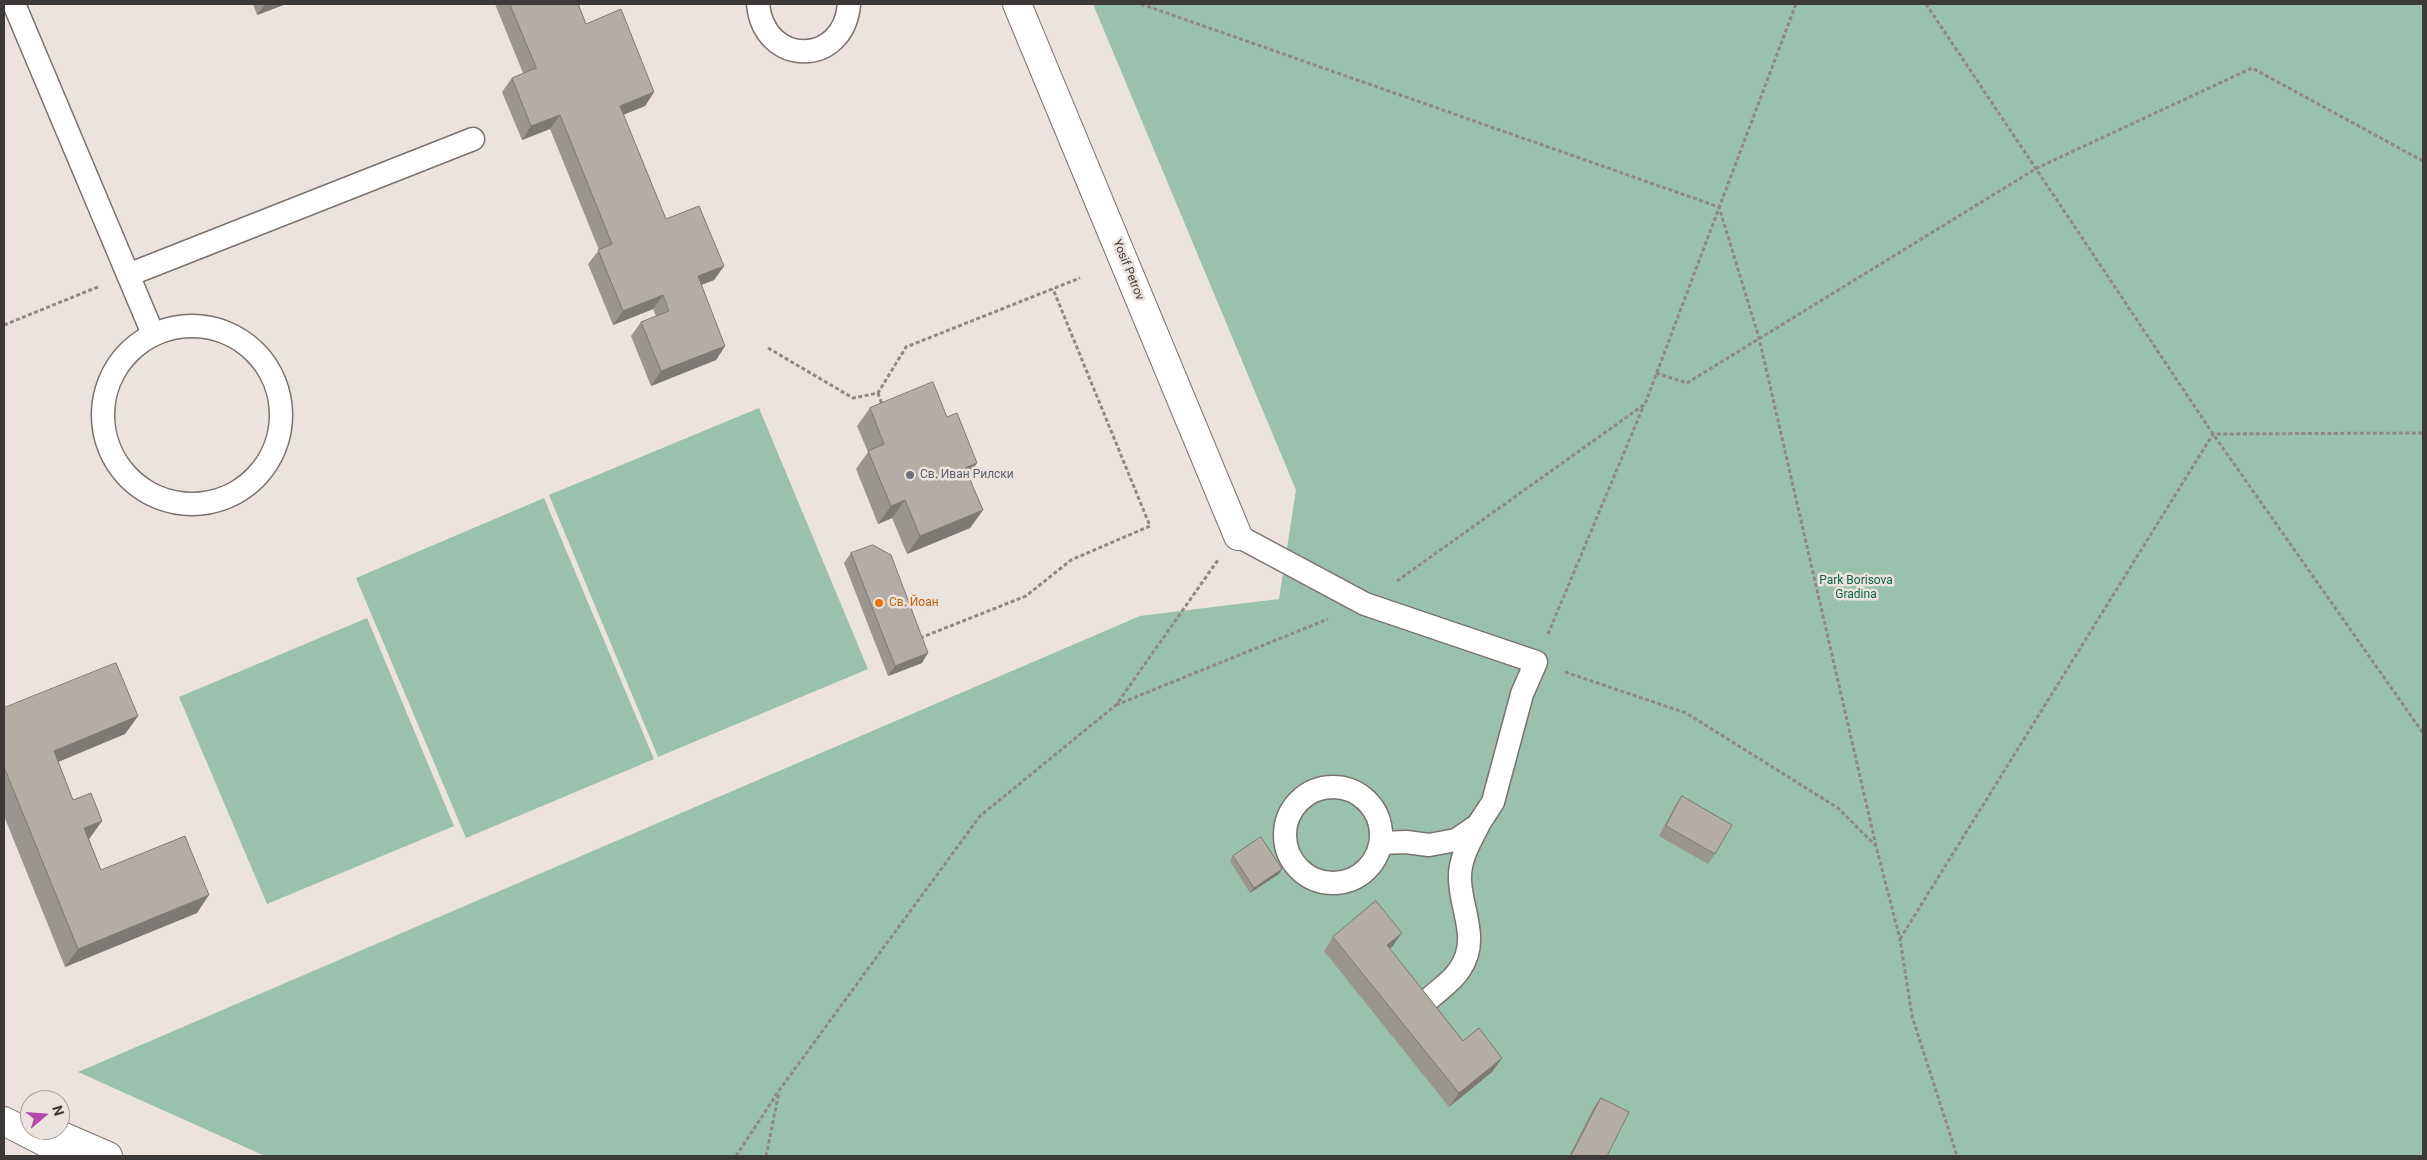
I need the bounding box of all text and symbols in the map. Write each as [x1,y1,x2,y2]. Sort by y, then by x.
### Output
street label: Yosif Petrov [1109,238,1147,302]
place label: Св. Иван Рилски [920,468,1014,482]
marker: Св. Иван Рилски [904,469,916,481]
park label: Park Borisova Gradina [1819,574,1893,602]
place label: Св. Йоан [889,596,939,610]
marker: Св. Йоан [873,597,885,609]
north arrow [20,1090,70,1140]
text: N [49,1103,67,1118]

